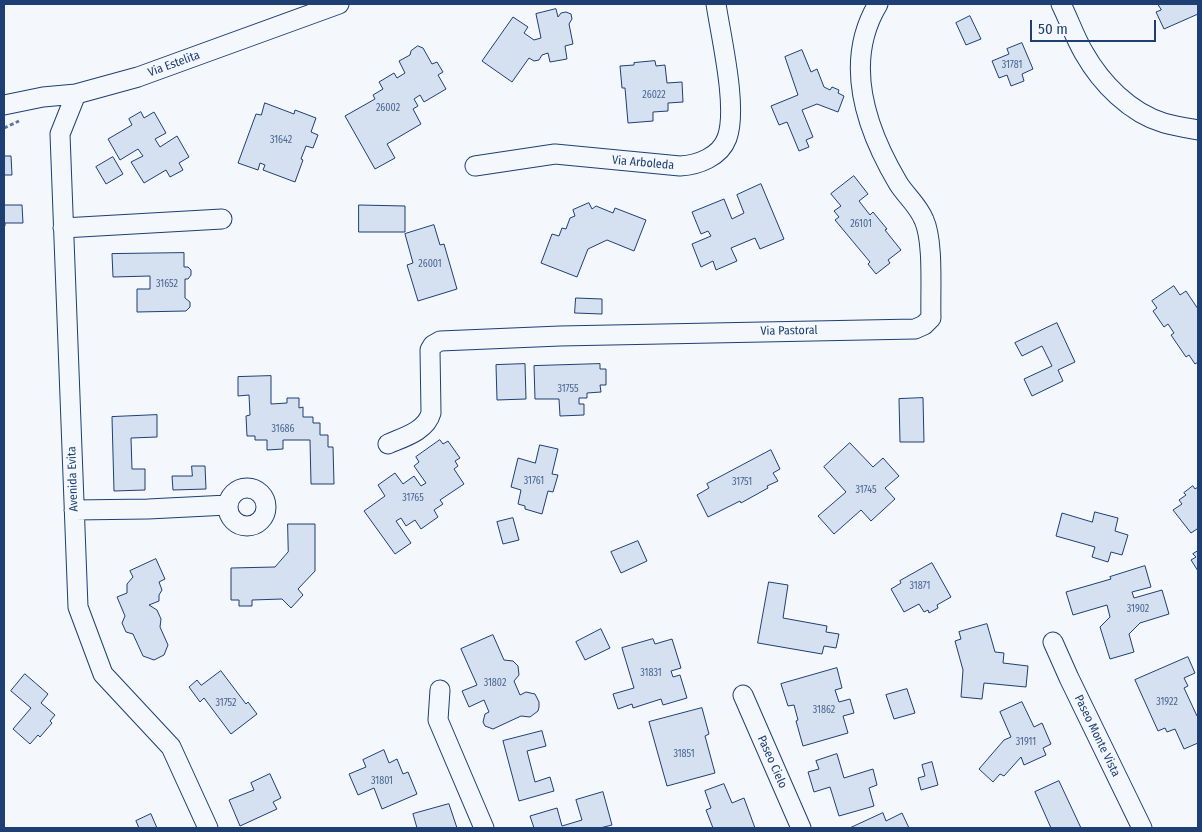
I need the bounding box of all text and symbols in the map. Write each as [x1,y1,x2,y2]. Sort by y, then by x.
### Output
scale bar [1032,10,1158,42]
text: 50 m [1038,20,1068,38]
street label: Via Estelita [146,48,202,80]
house number: 31781 [1002,59,1022,71]
house number: 26022 [642,89,666,101]
house number: 26002 [376,102,400,114]
house number: 31642 [270,134,292,146]
street label: Via Arboleda [611,153,675,173]
house number: 26101 [850,218,872,230]
house number: 26001 [418,258,442,270]
house number: 31652 [156,278,178,290]
street label: Via Pastoral [760,323,818,339]
house number: 31755 [557,383,579,395]
house number: 31686 [271,423,295,435]
street label: Avenida Evita [65,446,81,512]
house number: 31761 [524,475,544,487]
house number: 31751 [732,476,752,488]
house number: 31745 [855,484,877,496]
house number: 31765 [402,492,424,504]
house number: 31871 [910,580,930,592]
house number: 31902 [1127,603,1149,615]
house number: 31831 [640,667,662,679]
house number: 31802 [484,677,506,689]
street label: Paseo Monte Vista [1071,693,1123,779]
house number: 31922 [1156,696,1178,708]
house number: 31752 [216,697,236,709]
house number: 31862 [813,704,835,716]
street label: Paseo Cielo [754,733,790,791]
house number: 31911 [1016,736,1036,748]
house number: 31851 [673,748,695,760]
house number: 31801 [371,775,393,787]

